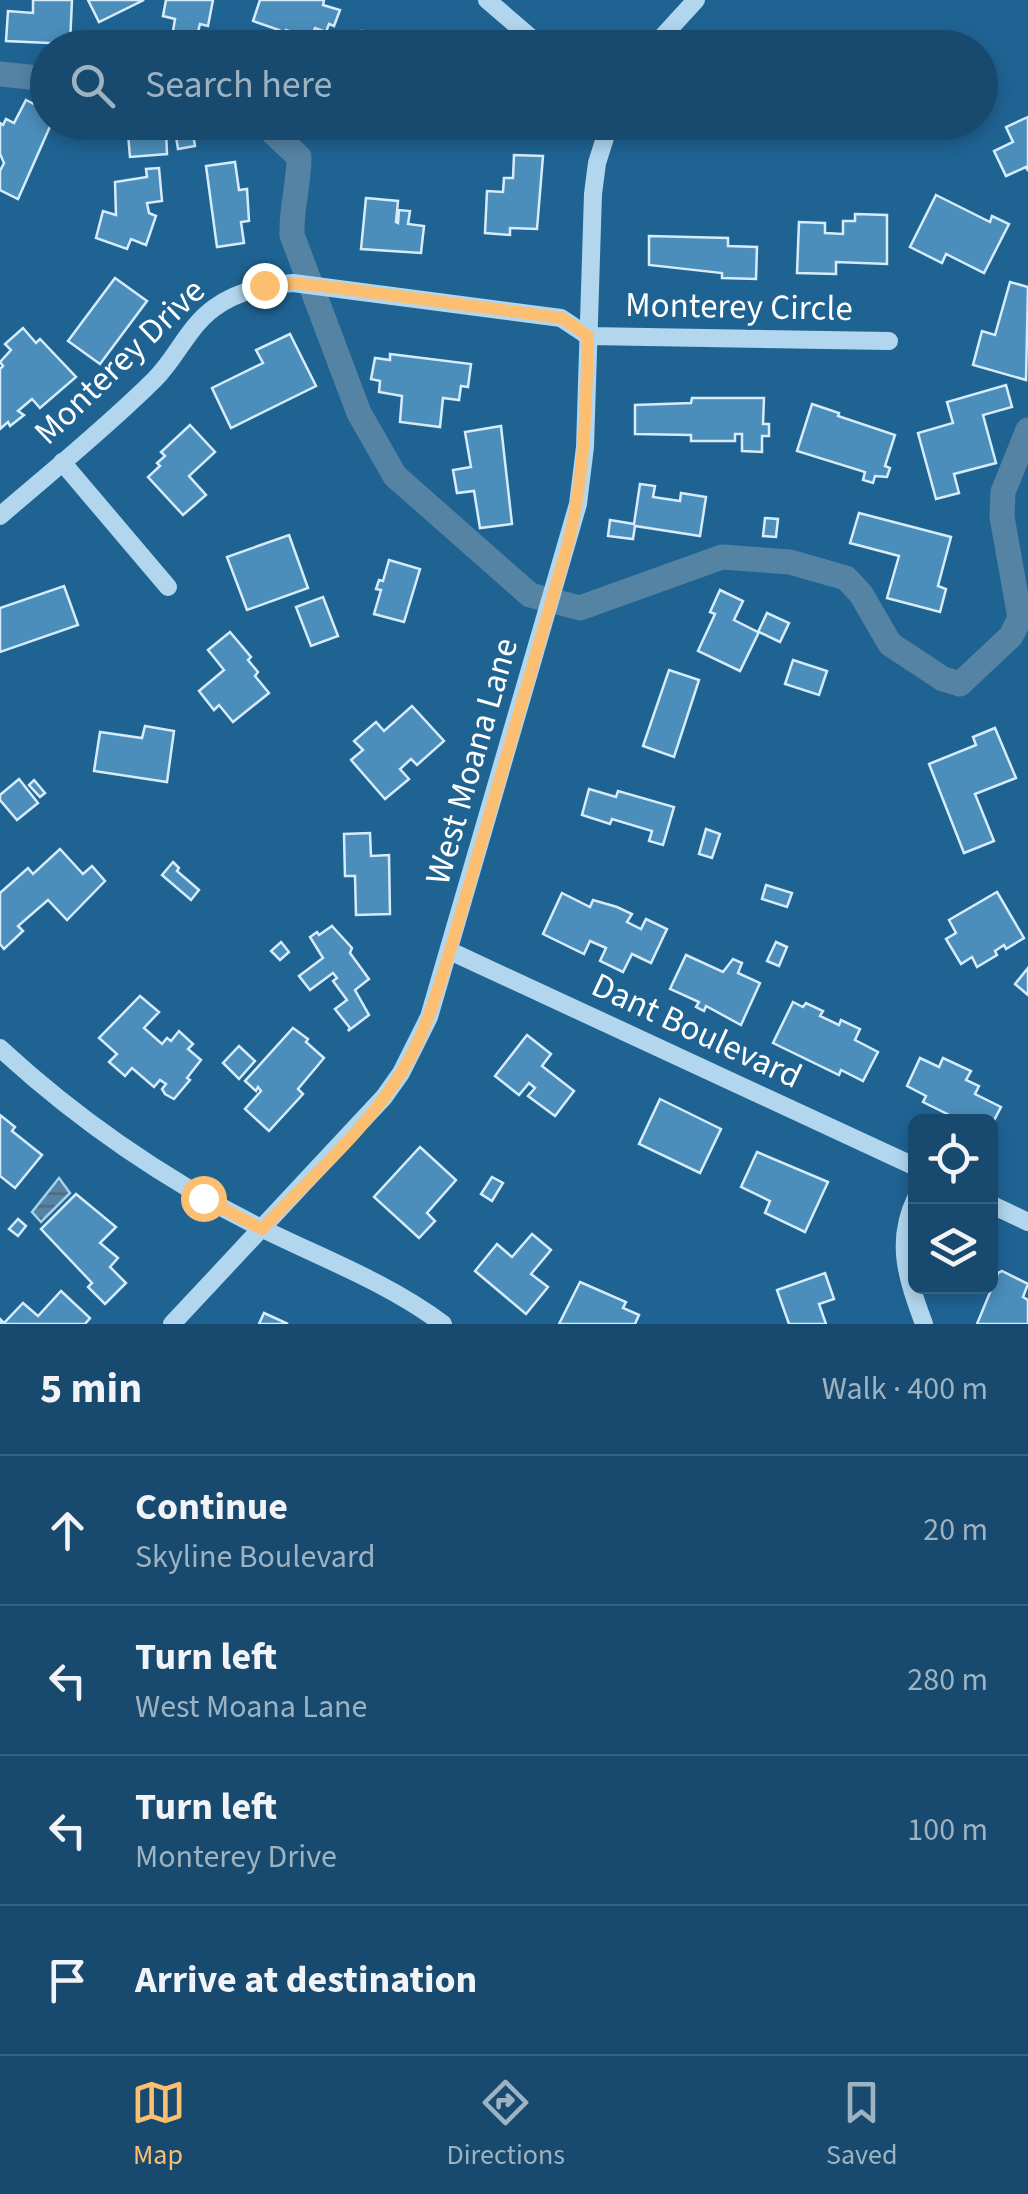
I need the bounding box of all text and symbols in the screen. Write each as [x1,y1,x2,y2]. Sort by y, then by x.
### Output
search box [30,30,998,140]
icon: search [65,58,120,113]
text: Search here [145,58,332,112]
route end [242,263,288,309]
street label: Monterey Drive [23,267,216,456]
street label: Monterey Circle [625,280,853,334]
street label: West Moana Lane [413,632,531,890]
street label: Dant Boulevard [583,960,810,1101]
map controls [908,1114,998,1294]
button: locate [908,1114,998,1204]
route start [181,1176,227,1222]
button: layers [908,1204,998,1294]
text: 5 min [40,1359,142,1419]
text: Walk · 400 m [822,1366,988,1412]
text: Continue [135,1480,288,1534]
icon: ahead [40,1503,95,1558]
text: 20 m [923,1507,988,1553]
text: Skyline Boulevard [135,1534,375,1580]
text: Turn left [135,1630,277,1684]
icon: left [40,1653,95,1708]
text: 280 m [907,1657,988,1703]
text: West Moana Lane [135,1684,367,1730]
text: Turn left [135,1780,277,1834]
icon: left [40,1803,95,1858]
text: 100 m [907,1807,988,1853]
text: Monterey Drive [135,1834,337,1880]
icon: arrive [40,1953,95,2008]
text: Arrive at destination [135,1953,477,2007]
tab: Map [131,2075,186,2175]
tab: Directions [447,2075,565,2175]
tab: Saved [826,2075,897,2175]

